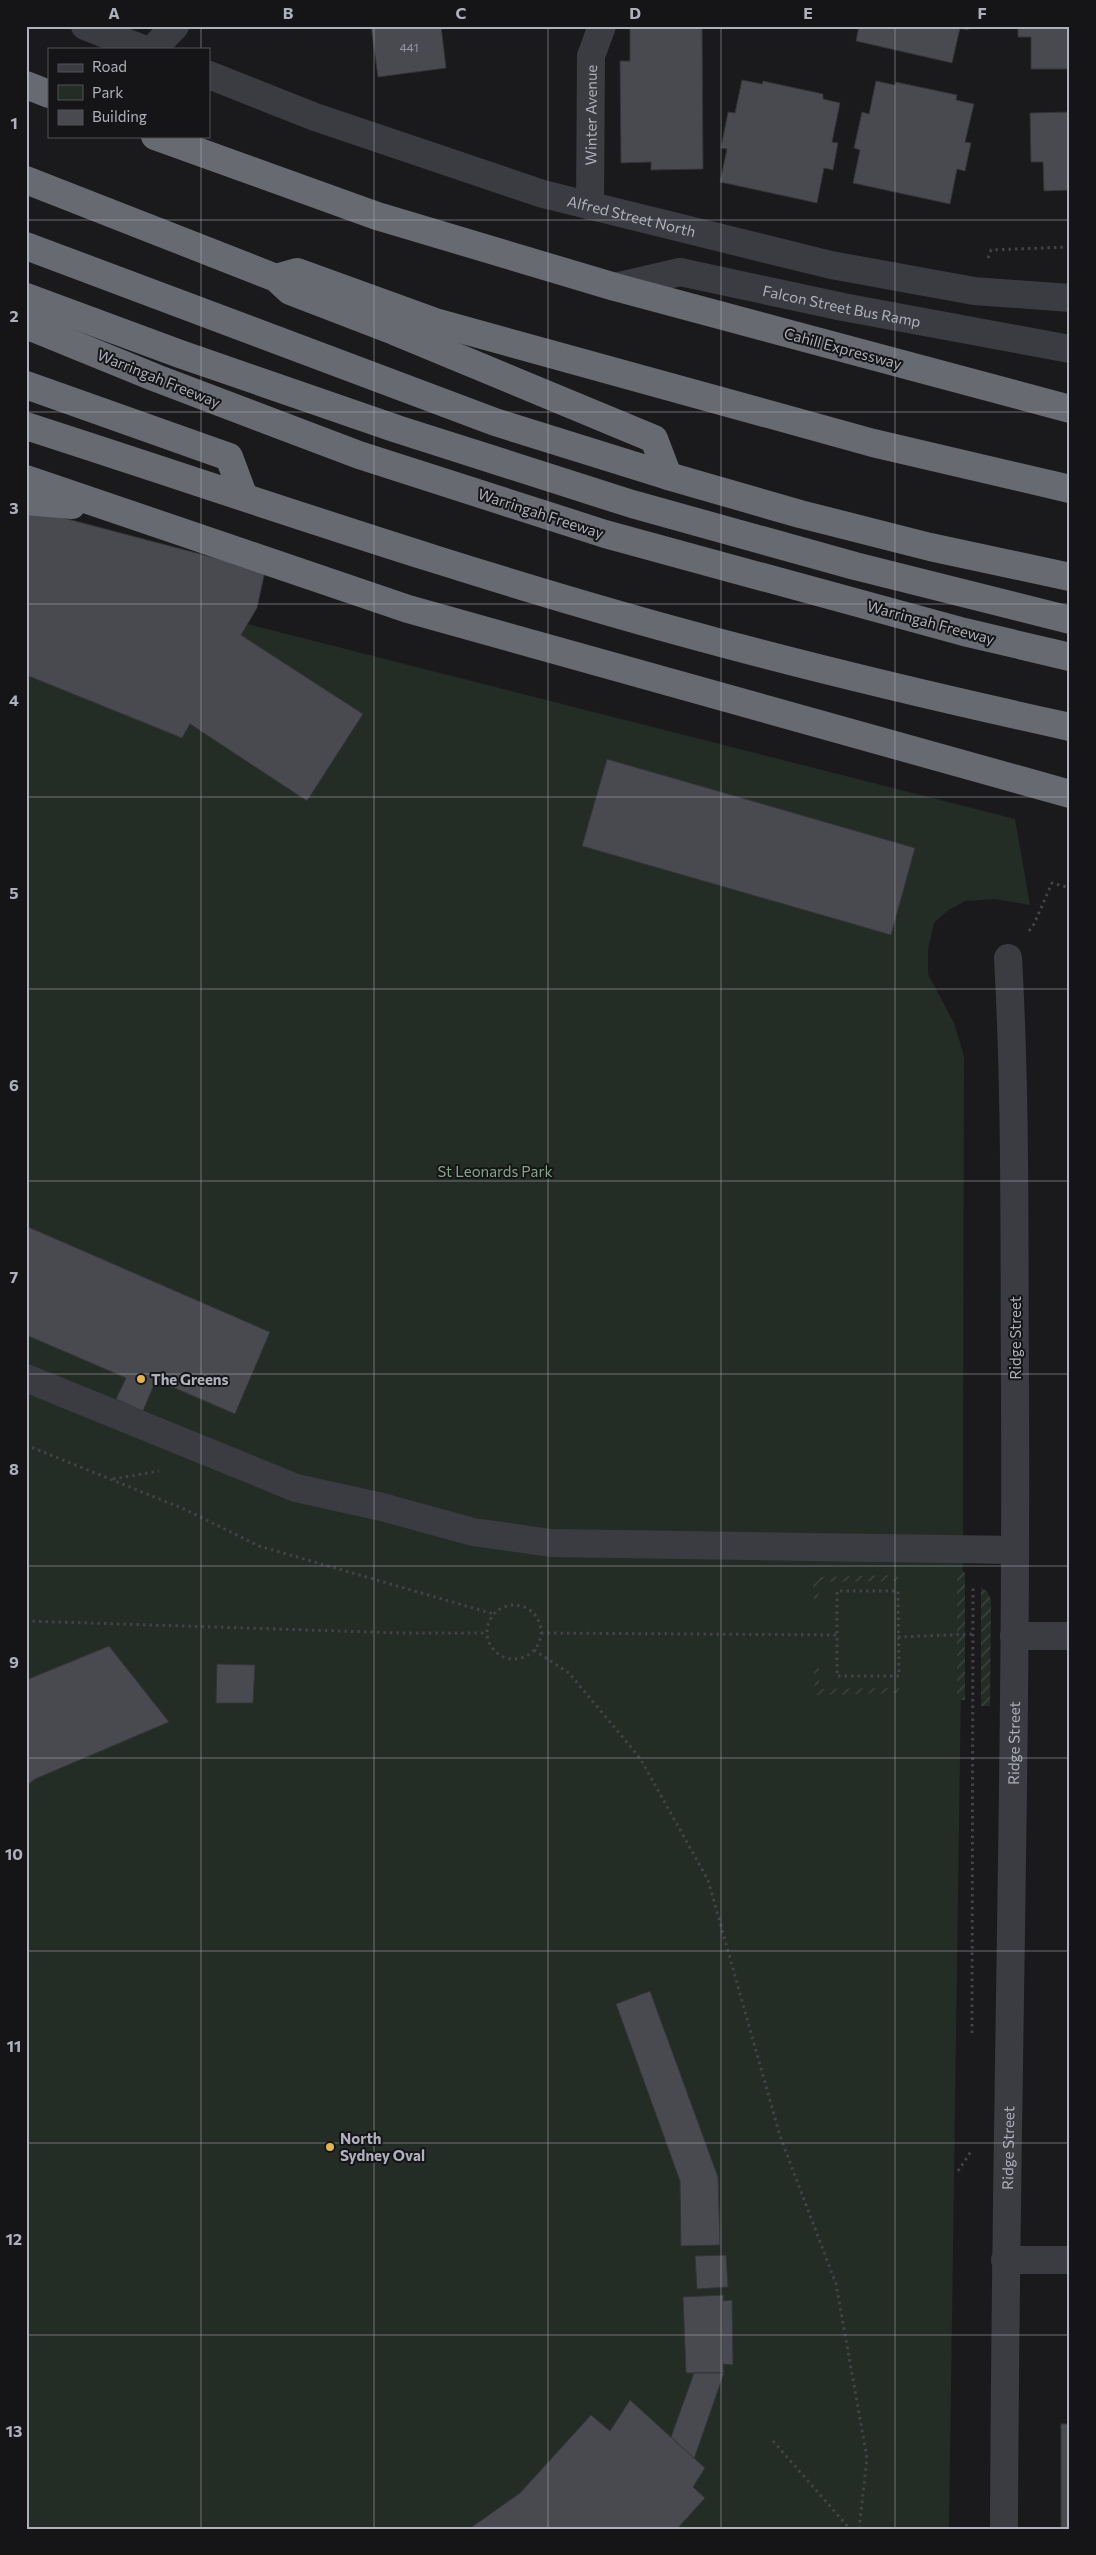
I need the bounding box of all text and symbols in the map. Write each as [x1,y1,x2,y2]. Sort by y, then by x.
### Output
text: A [108,3,120,22]
text: B [283,3,294,22]
text: C [456,3,467,22]
text: D [629,3,641,22]
text: E [803,3,813,22]
text: F [977,3,987,22]
house number: 441 [399,40,419,54]
legend [48,48,210,138]
text: Road [92,57,127,75]
street label: Winter Avenue [581,65,600,165]
text: Park [92,83,123,101]
text: Building [92,107,147,125]
text: 1 [10,113,18,132]
street label: Alfred Street North [566,191,698,240]
street label: Falcon Street Bus Ramp [761,281,922,330]
text: 2 [9,306,19,325]
street label: Cahill Expressway [782,324,904,372]
street label: Warringah Freeway [95,345,223,411]
street label: Warringah Freeway [476,484,606,542]
text: 3 [9,498,19,517]
street label: Warringah Freeway [865,596,997,648]
text: 4 [9,690,19,709]
text: 5 [9,883,19,902]
text: 6 [9,1075,19,1094]
park label: St Leonards Park [437,1162,553,1180]
text: 7 [10,1267,19,1286]
street label: Ridge Street [1006,1296,1024,1380]
place label: The Greens [151,1370,229,1388]
marker: The Greens [135,1373,147,1385]
text: 8 [9,1459,19,1478]
text: 9 [9,1652,19,1671]
street label: Ridge Street [1004,1701,1023,1785]
text: 10 [5,1844,23,1863]
text: 11 [7,2036,21,2055]
street label: Ridge Street [998,2106,1017,2190]
place label: North Sydney Oval [340,2129,425,2164]
marker: North Sydney Oval [324,2141,336,2153]
text: 12 [6,2229,22,2248]
text: 13 [6,2421,22,2440]

